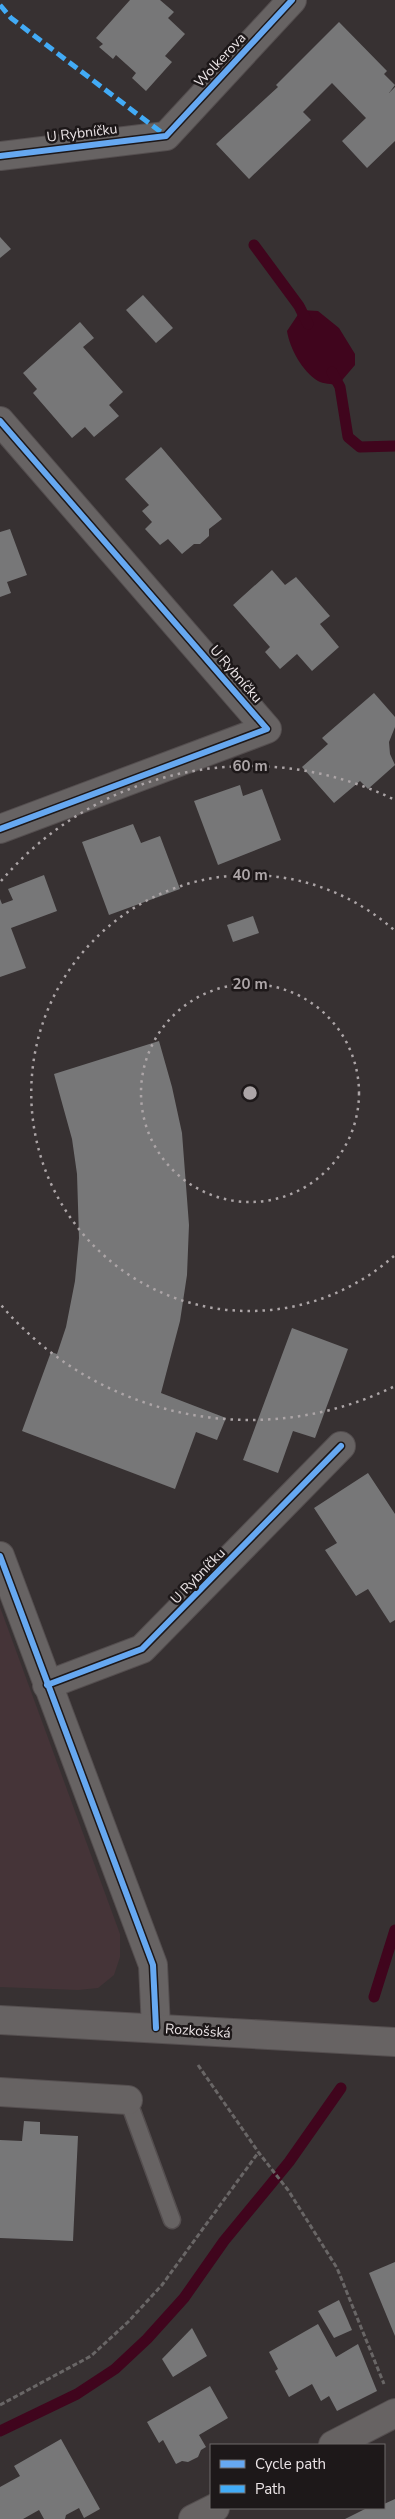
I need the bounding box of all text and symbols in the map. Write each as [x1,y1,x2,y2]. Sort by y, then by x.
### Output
street label: Wolkerova [190,29,250,91]
street label: U Rybníčku [46,119,118,147]
street label: U Rybníčku [206,641,266,707]
text: 60 m [232,756,268,776]
text: 40 m [232,865,268,885]
text: 20 m [232,974,268,994]
centre of rings [241,1084,259,1102]
street label: U Rybníčku [166,1544,230,1608]
street label: Rozkošská [165,2019,231,2043]
legend [210,2444,385,2509]
text: Cycle path [255,2454,326,2474]
text: Path [255,2479,286,2499]

